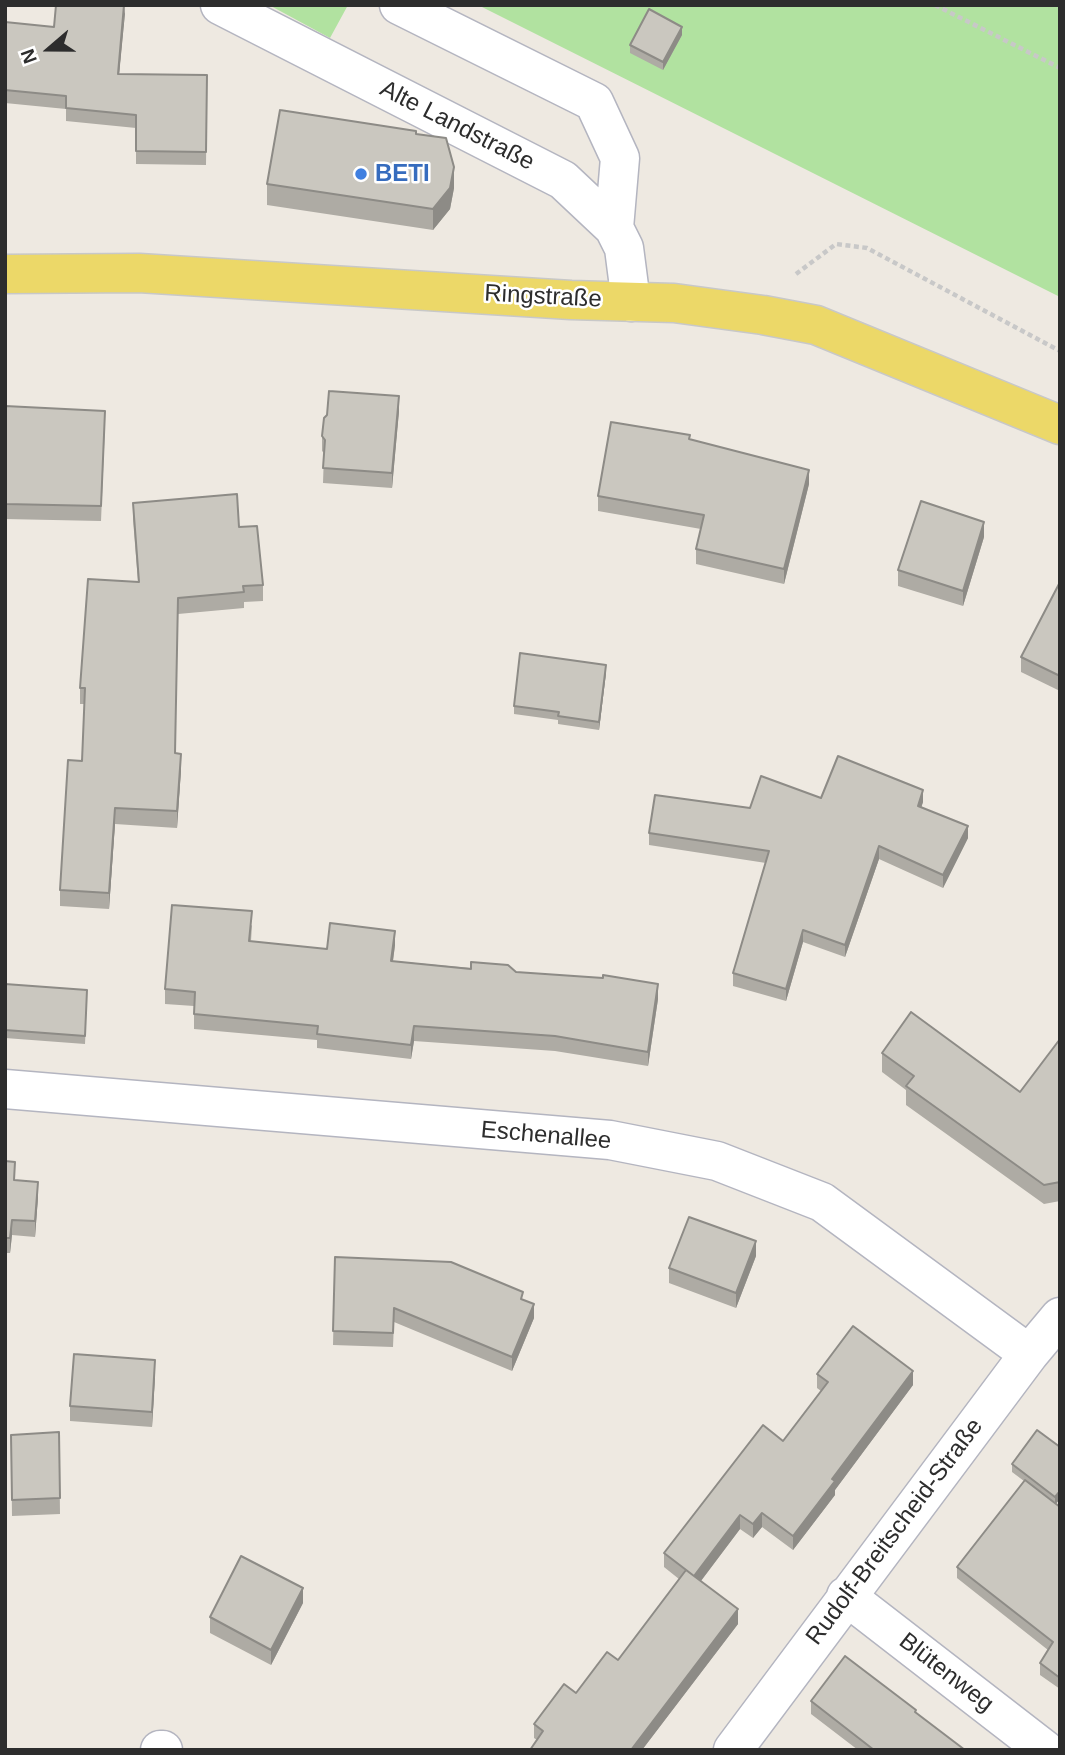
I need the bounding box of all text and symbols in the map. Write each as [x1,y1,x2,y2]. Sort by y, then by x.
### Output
north arrow [14,14,84,84]
text: N [17,46,41,66]
street label: Alte Landstraße [375,75,539,177]
place label: BETI [375,160,430,188]
marker: BETI [353,166,369,182]
street label: Ringstraße [484,280,602,314]
street label: Eschenallee [480,1116,612,1156]
street label: Rudolf-Breitscheid-Straße [800,1413,990,1651]
street label: Blütenweg [893,1627,999,1719]

